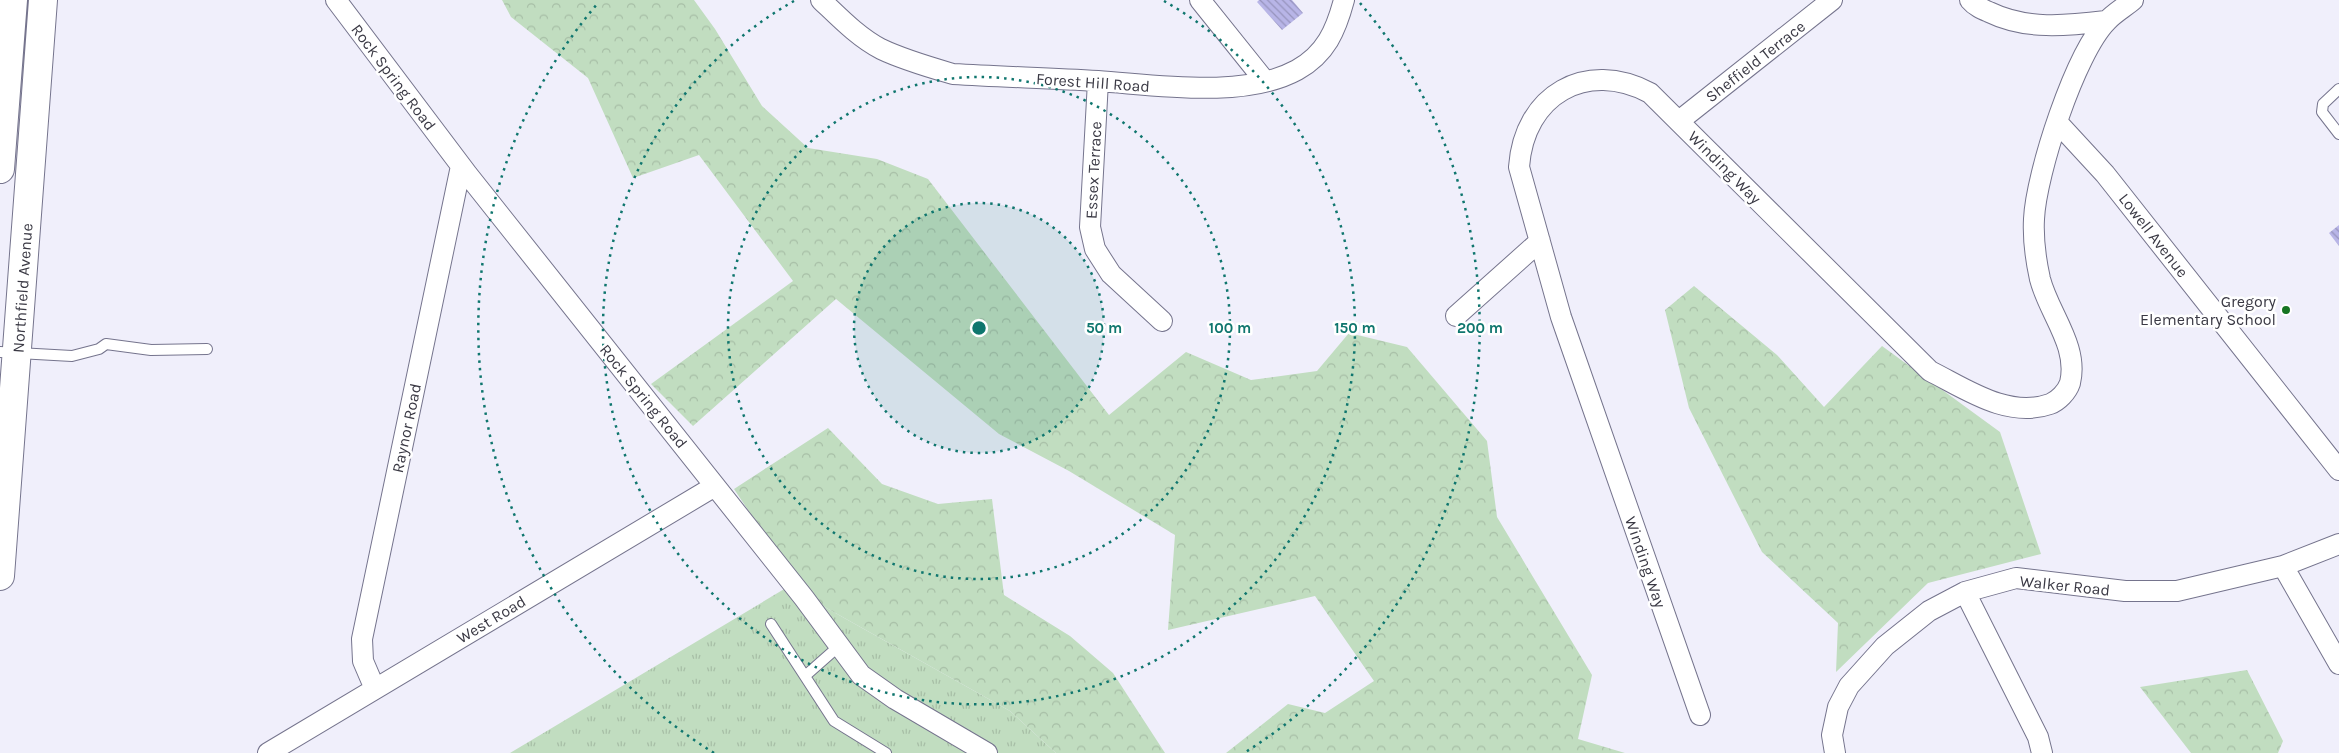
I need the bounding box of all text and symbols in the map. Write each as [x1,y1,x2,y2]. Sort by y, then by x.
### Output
street label: Sheffield Terrace [1702,17,1809,106]
street label: Rock Spring Road [347,20,440,134]
street label: Forest Hill Road [1035,69,1150,96]
street label: Essex Terrace [1081,121,1106,219]
street label: Winding Way [1684,127,1766,208]
street label: Lowell Avenue [2115,189,2192,281]
street label: Northfield Avenue [8,223,37,354]
place label: Gregory Elementary School [2140,292,2277,329]
marker: Gregory Elementary School [2280,304,2292,316]
centre of rings [970,319,988,337]
text: 50 m [1086,319,1122,337]
text: 100 m [1209,319,1251,337]
text: 150 m [1334,319,1376,337]
text: 200 m [1457,319,1503,337]
street label: Rock Spring Road [596,340,691,452]
street label: Raynor Road [388,382,425,475]
street label: Winding Way [1621,514,1670,611]
street label: Walker Road [2019,571,2111,600]
street label: West Road [453,591,529,647]

